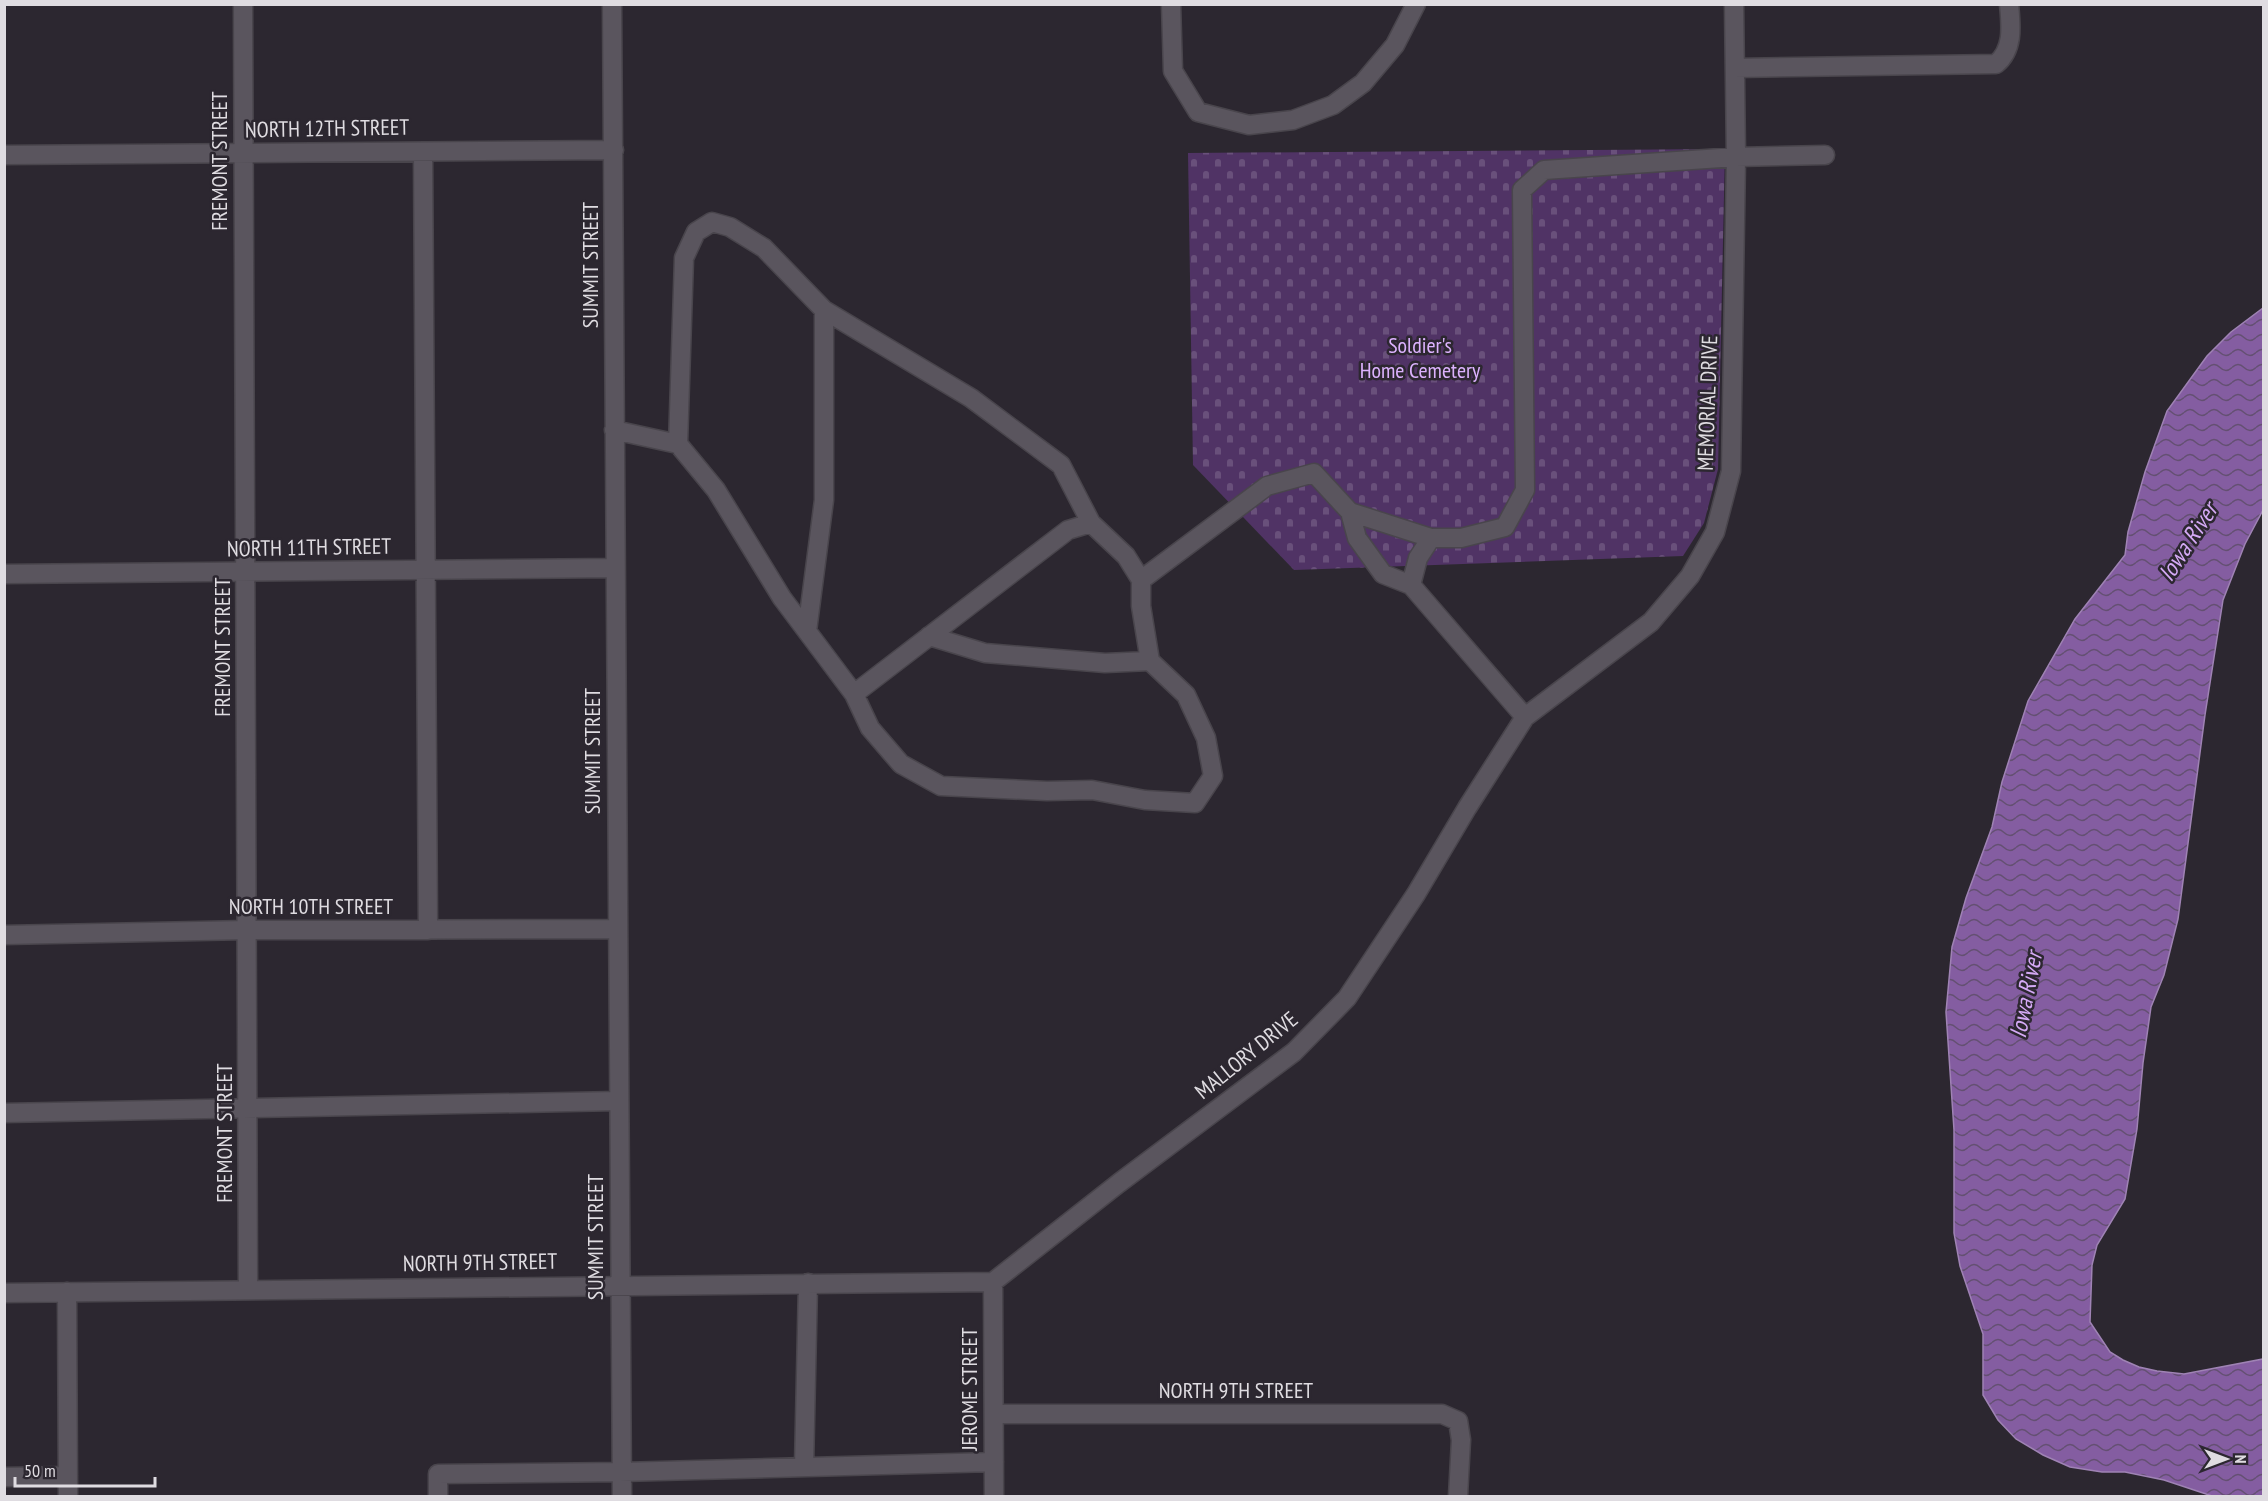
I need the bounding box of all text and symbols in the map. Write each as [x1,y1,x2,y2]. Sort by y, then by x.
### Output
street label: FREMONT STREET [205,91,233,231]
street label: NORTH 12TH STREET [245,113,410,143]
street label: SUMMIT STREET [576,202,604,328]
park label: Soldier's Home Cemetery [1360,331,1481,384]
street label: MEMORIAL DRIVE [1691,335,1723,471]
water label: Iowa River [2151,494,2226,587]
street label: NORTH 11TH STREET [227,532,392,562]
street label: FREMONT STREET [208,577,236,717]
street label: SUMMIT STREET [578,688,606,814]
street label: NORTH 10TH STREET [229,892,393,920]
water label: Iowa River [2002,946,2050,1041]
street label: MALLORY DRIVE [1189,1005,1303,1105]
street label: FREMONT STREET [210,1063,238,1203]
street label: SUMMIT STREET [581,1174,609,1300]
street label: NORTH 9TH STREET [403,1247,558,1277]
street label: JEROME STREET [955,1327,983,1452]
street label: NORTH 9TH STREET [1159,1376,1313,1404]
north arrow [2196,1429,2256,1489]
scale bar [15,1450,154,1488]
text: N [2231,1455,2251,1463]
text: 50 m [24,1459,56,1482]

